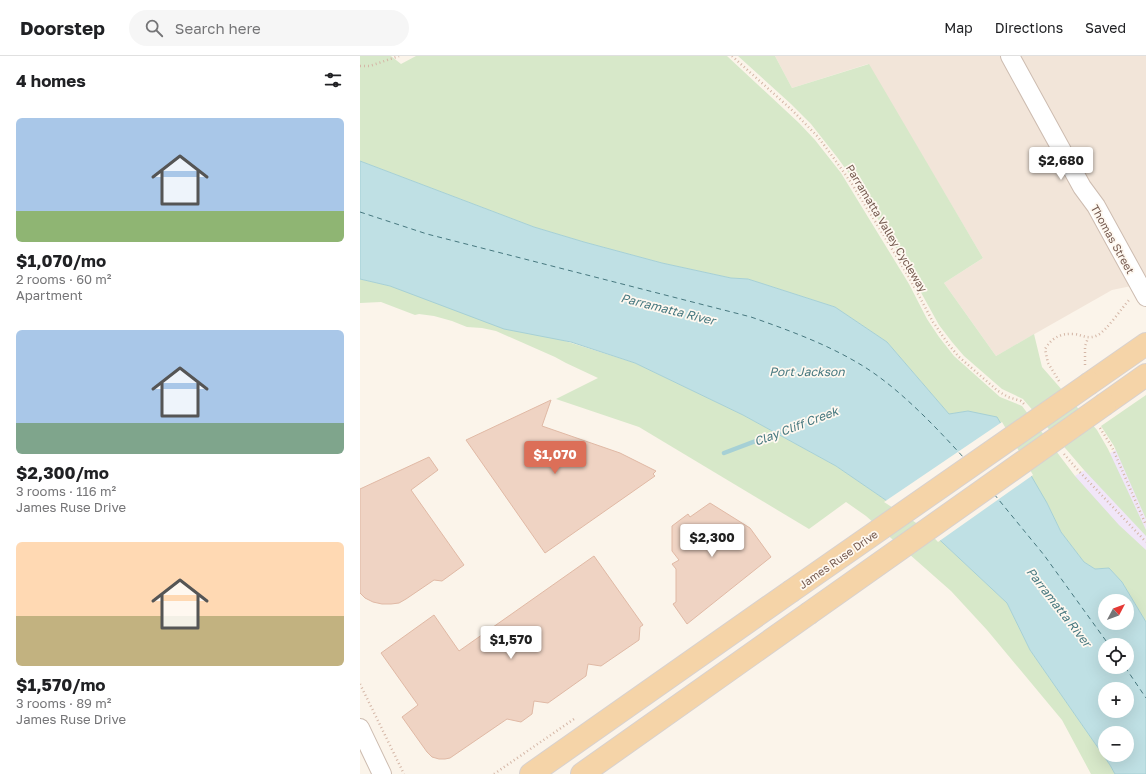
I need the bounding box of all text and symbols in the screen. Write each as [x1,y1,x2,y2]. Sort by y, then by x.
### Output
search box [129,10,409,46]
text: Doorstep [20,16,105,39]
icon: search [143,17,165,39]
text: Search here [175,19,261,37]
text: Map [944,19,973,36]
text: Directions [995,19,1063,36]
text: Saved [1085,19,1126,36]
icon: filters [322,69,344,91]
text: 4 homes [16,70,86,91]
icon: home [144,144,216,216]
pin: $2,680 [1028,147,1094,181]
text: $2,680 [1038,152,1084,168]
street label: Parramatta Valley Cycleway [844,162,930,294]
street label: Thomas Street [1089,202,1137,276]
text: $1,070/mo [16,250,106,271]
text: 2 rooms · 60 m² [16,271,112,287]
text: Apartment [16,287,83,303]
water label: Parramatta River [619,290,719,329]
icon: home [144,356,216,428]
water label: Port Jackson [769,364,845,379]
water label: Clay Cliff Creek [752,403,841,449]
pin: $1,070 [522,441,588,475]
text: $1,070 [533,446,577,462]
text: $2,300/mo [16,462,109,483]
text: 3 rooms · 116 m² [16,483,116,499]
text: James Ruse Drive [16,499,126,515]
pin: $2,300 [679,524,745,558]
street label: James Ruse Drive [796,527,880,591]
text: $2,300 [689,529,735,545]
water label: Parramatta River [1023,564,1096,651]
icon: home [144,568,216,640]
north arrow [1098,594,1134,630]
map controls [1098,594,1134,762]
pin: $1,570 [478,626,544,660]
text: $1,570 [489,631,533,647]
button: locate [1098,638,1134,674]
text: $1,570/mo [16,674,106,695]
button: + [1098,682,1134,718]
text: 3 rooms · 89 m² [16,695,111,711]
text: James Ruse Drive [16,711,126,727]
button: − [1098,726,1134,762]

